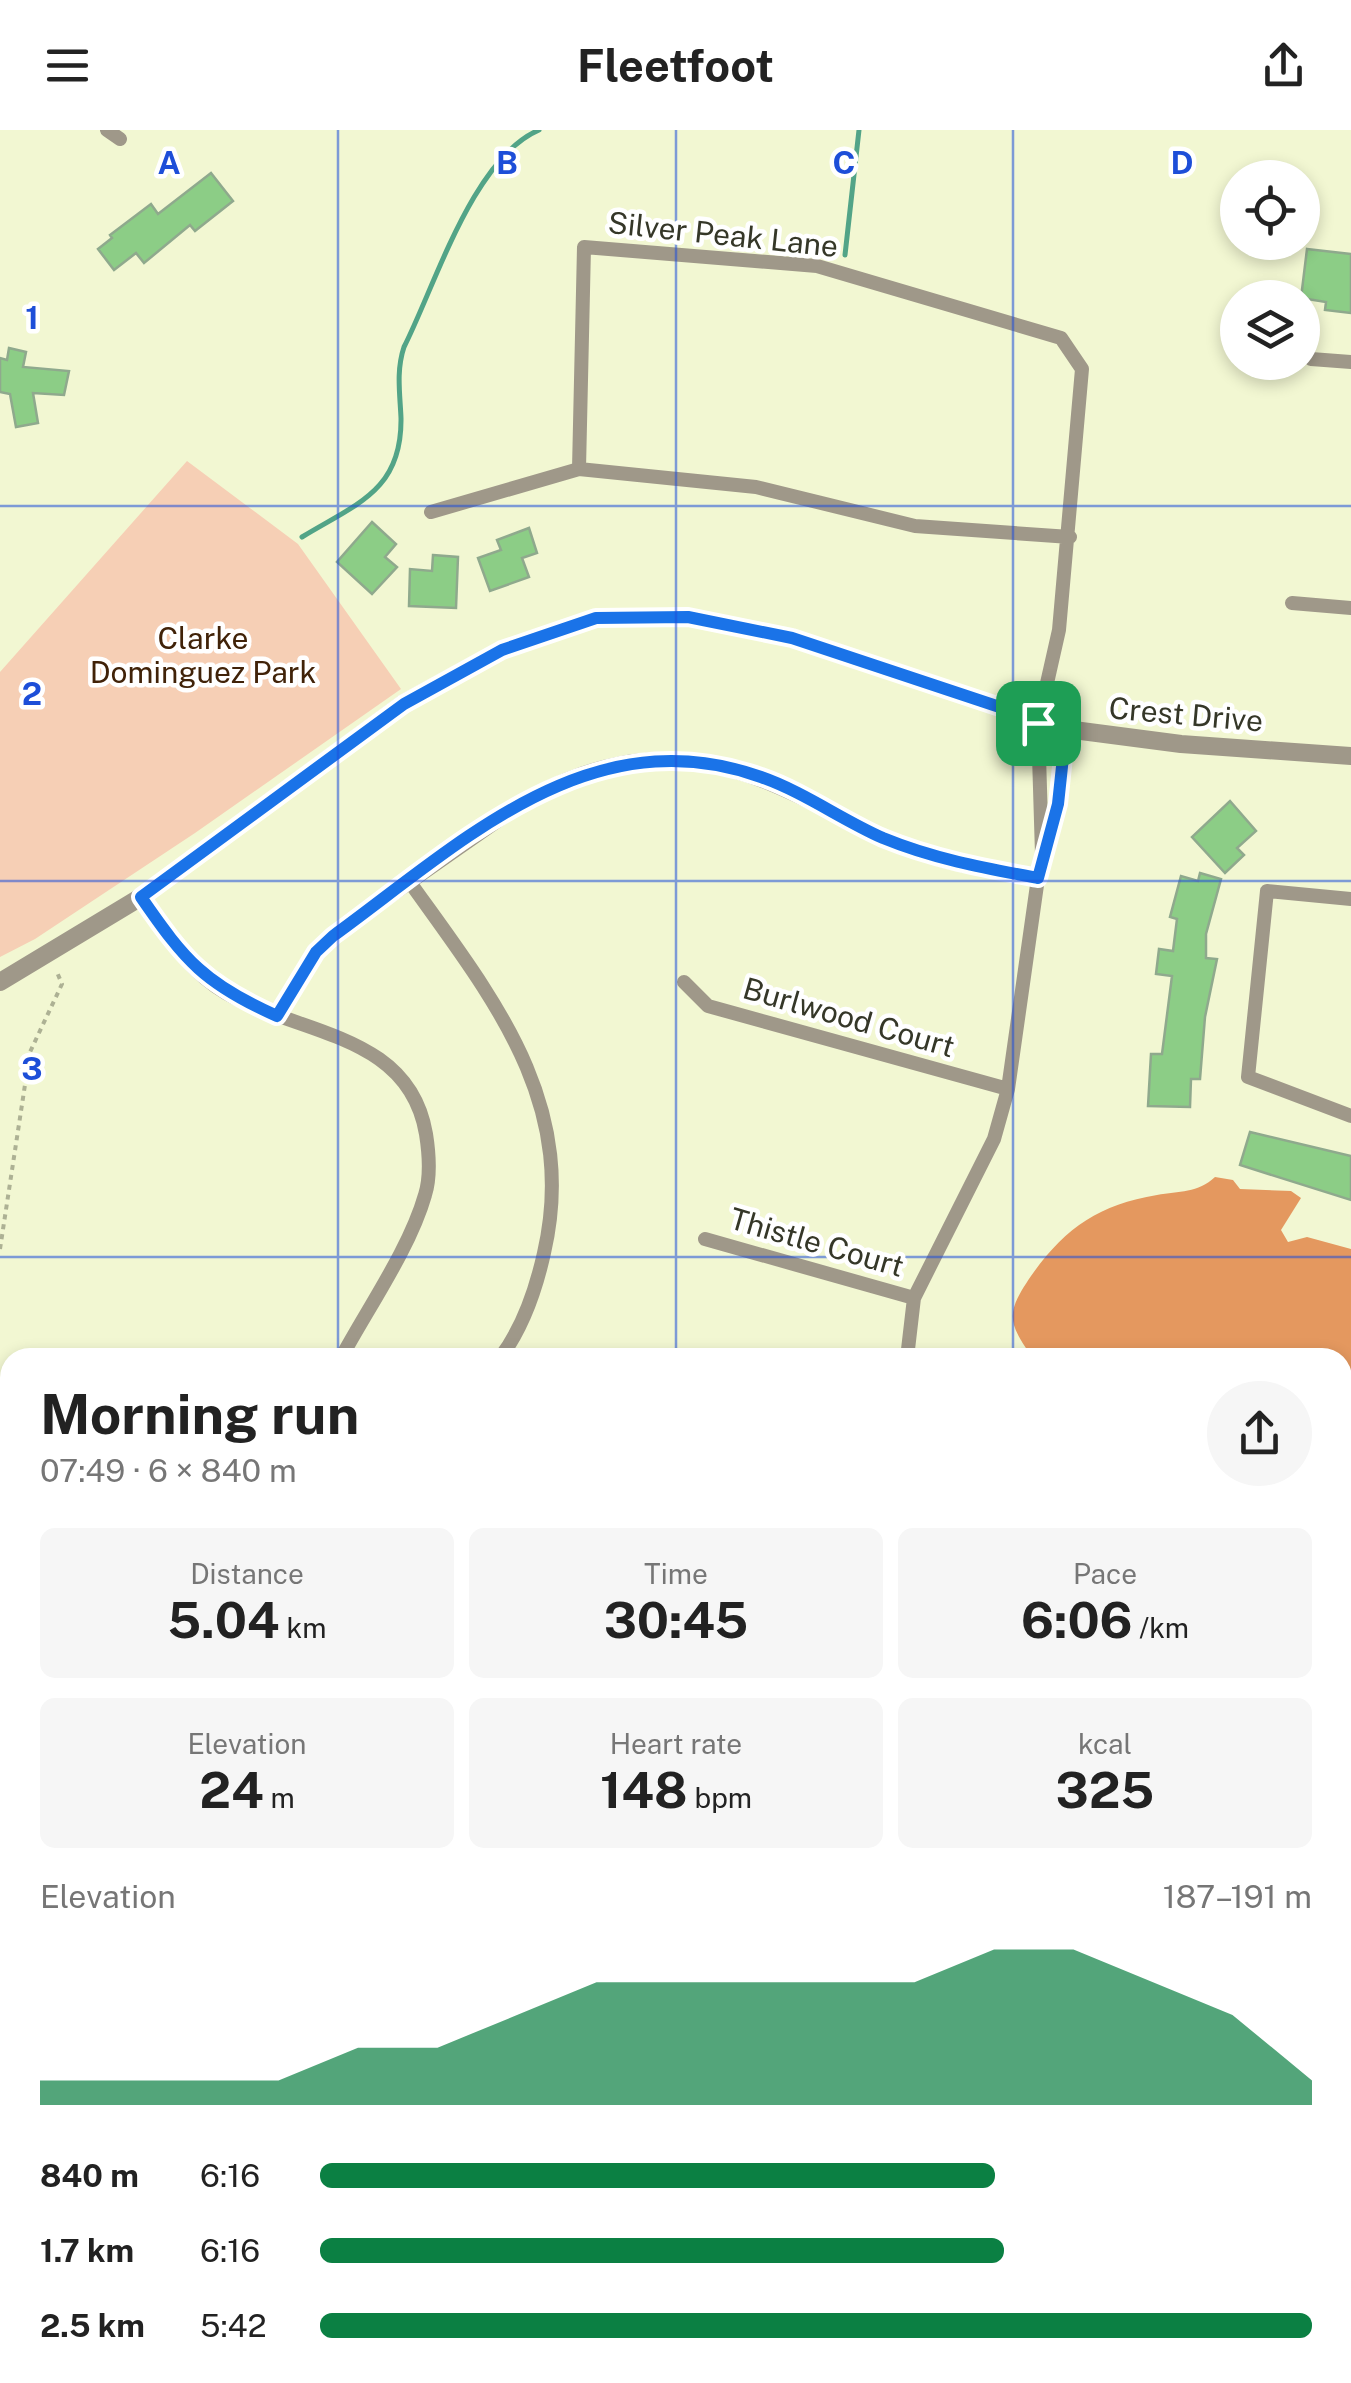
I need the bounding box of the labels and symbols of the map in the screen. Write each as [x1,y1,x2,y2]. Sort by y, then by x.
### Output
text: A [157,144,181,181]
text: B [496,144,518,181]
text: C [833,144,855,181]
text: D [1170,144,1194,181]
street label: Silver Peak Lane [606,204,840,264]
text: 1 [25,299,39,336]
park label: Clarke Dominguez Park [90,620,316,690]
text: 2 [22,675,42,712]
pin [996,681,1081,766]
street label: Crest Drive [1107,689,1265,739]
street label: Burlwood Court [739,970,959,1064]
text: 3 [21,1050,43,1087]
street label: Thistle Court [726,1200,908,1284]

